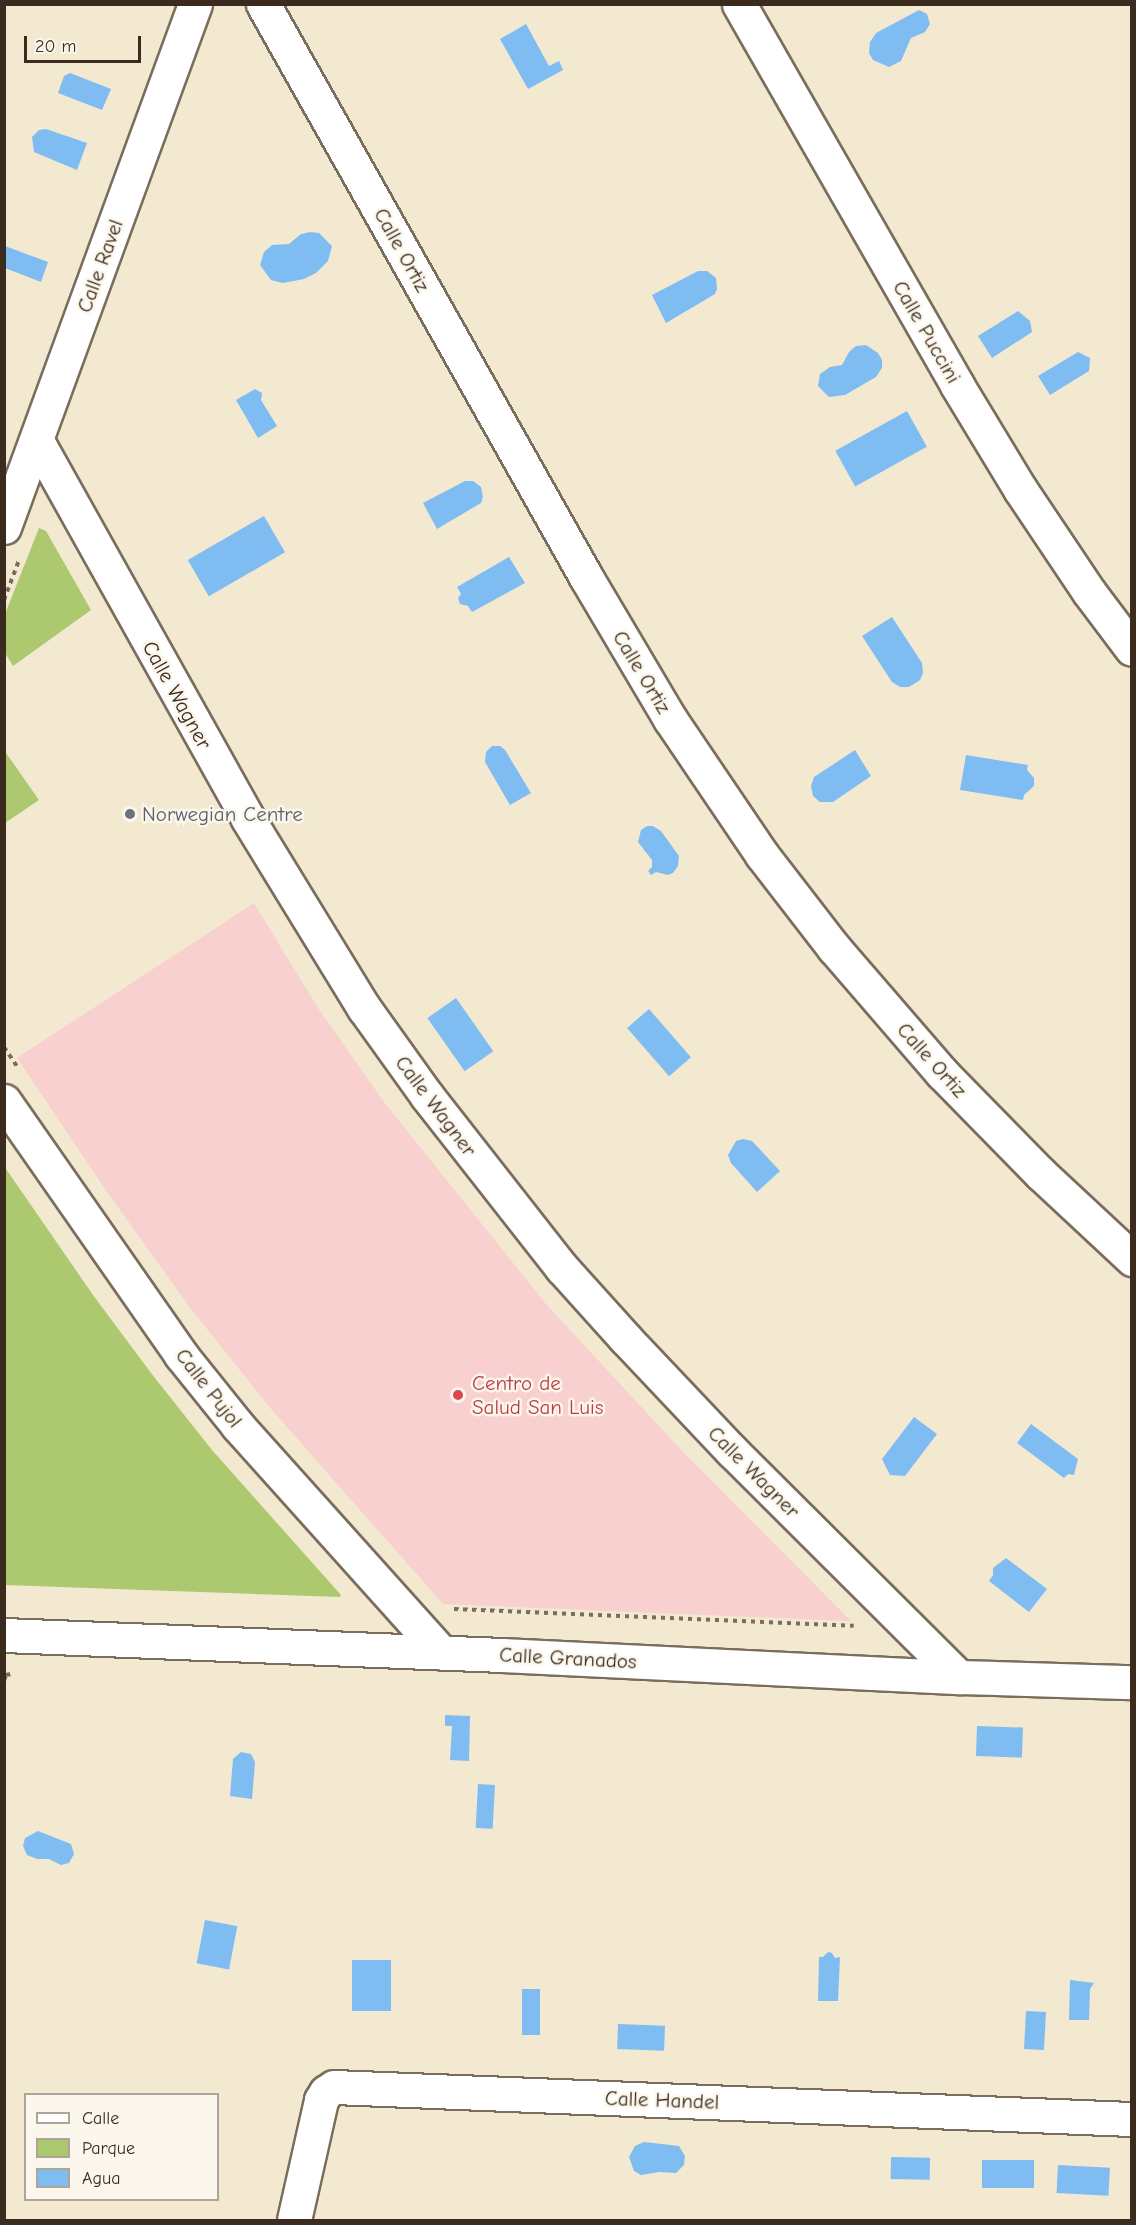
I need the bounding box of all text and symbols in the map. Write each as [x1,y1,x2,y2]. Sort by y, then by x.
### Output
scale bar [27,24,144,62]
text: 20 m [35,36,76,57]
street label: Calle Ortiz [369,204,435,296]
street label: Calle Ravel [72,216,128,316]
street label: Calle Puccini [888,276,966,388]
street label: Calle Ortiz [607,626,677,718]
street label: Calle Wagner [137,637,217,753]
place label: Norwegian Centre [142,801,303,827]
marker: Norwegian Centre [123,807,137,821]
street label: Calle Ortiz [892,1017,972,1103]
street label: Calle Wagner [390,1051,482,1161]
street label: Calle Pujol [170,1343,248,1433]
place label: Centro de Salud San Luis [472,1370,603,1420]
marker: Centro de Salud San Luis [449,1386,467,1404]
street label: Calle Wagner [703,1421,805,1523]
street label: Calle Granados [499,1642,637,1674]
street label: Calle Handel [604,2085,720,2115]
legend [24,2093,219,2201]
text: Calle [82,2108,119,2129]
text: Parque [82,2138,135,2159]
text: Agua [82,2168,120,2189]

